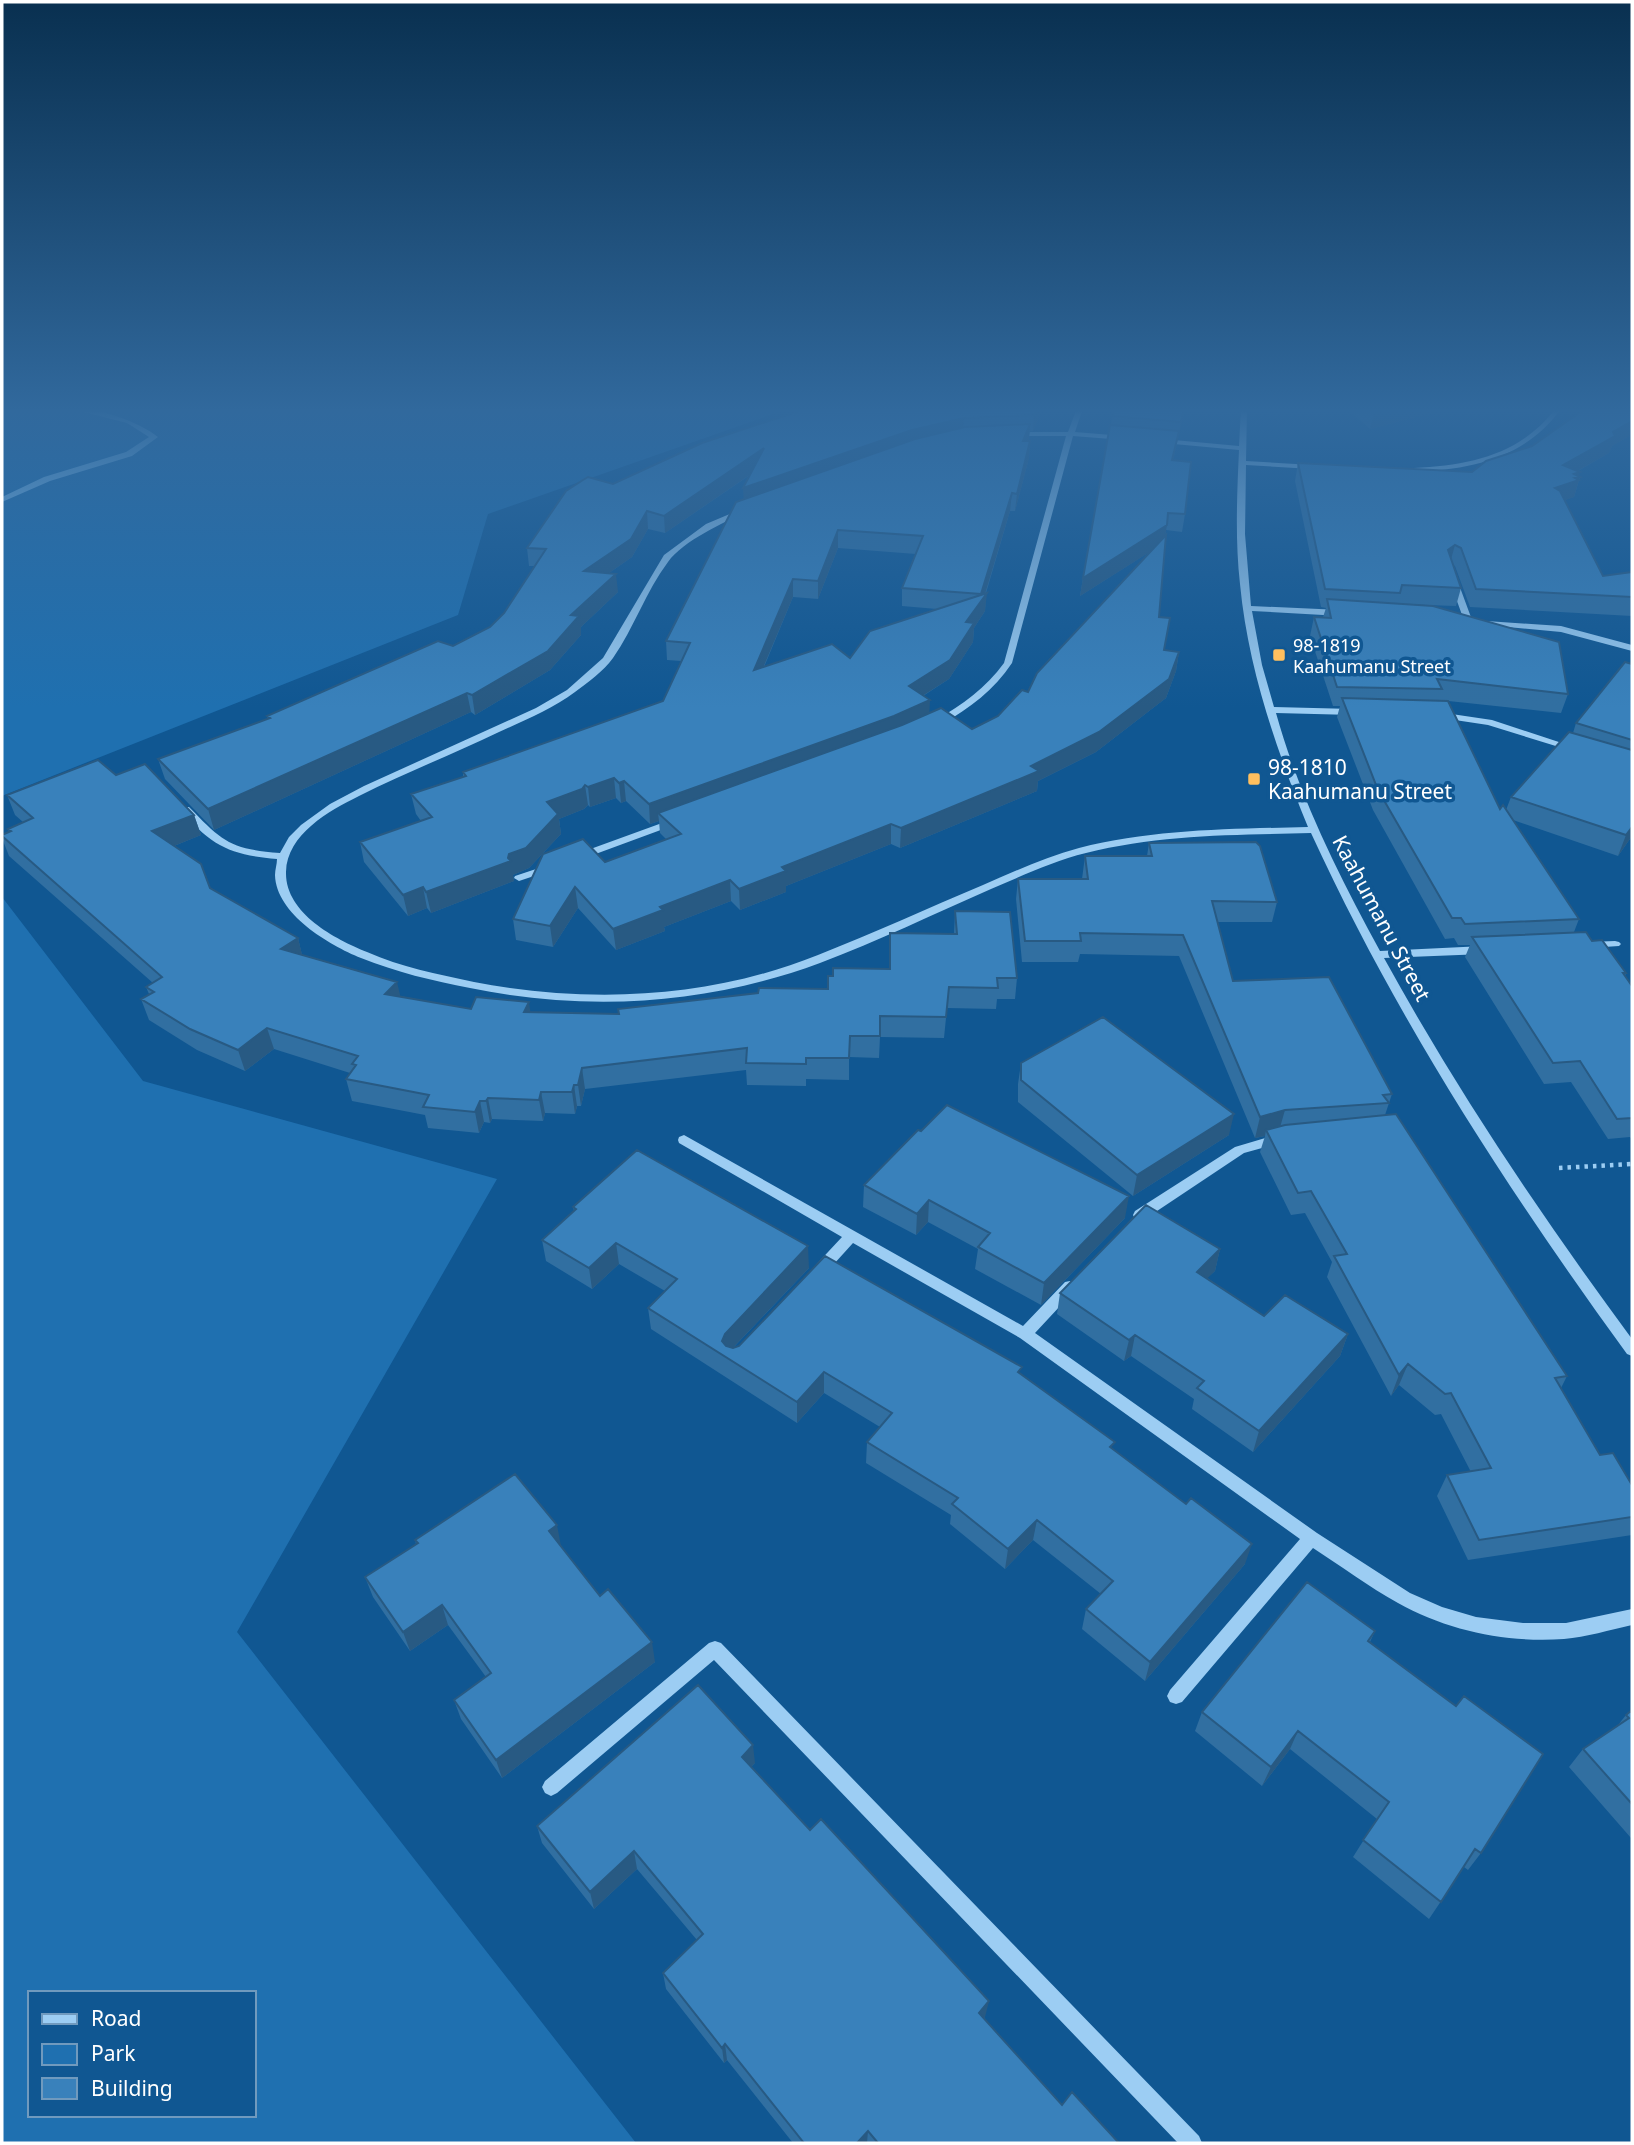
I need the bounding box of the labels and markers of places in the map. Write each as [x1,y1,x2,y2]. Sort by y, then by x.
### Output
place label: 98-1819 Kaahumanu Street [1293,633,1451,678]
marker: 98-1819 Kaahumanu Street [1271,647,1287,663]
place label: 98-1810 Kaahumanu Street [1268,753,1452,805]
marker: 98-1810 Kaahumanu Street [1246,771,1262,787]

